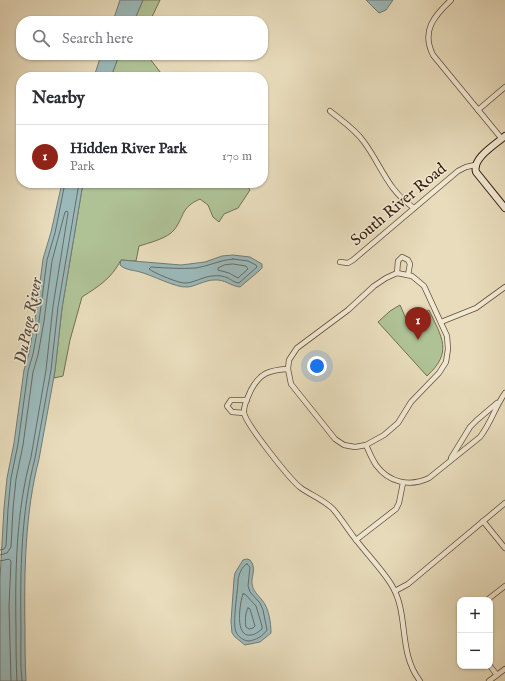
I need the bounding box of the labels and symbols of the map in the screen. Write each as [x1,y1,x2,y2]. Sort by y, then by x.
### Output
street label: South River Road [347,159,451,251]
water label: DuPage River [10,275,48,366]
pin: 1 [405,307,431,340]
your location [307,356,327,376]

